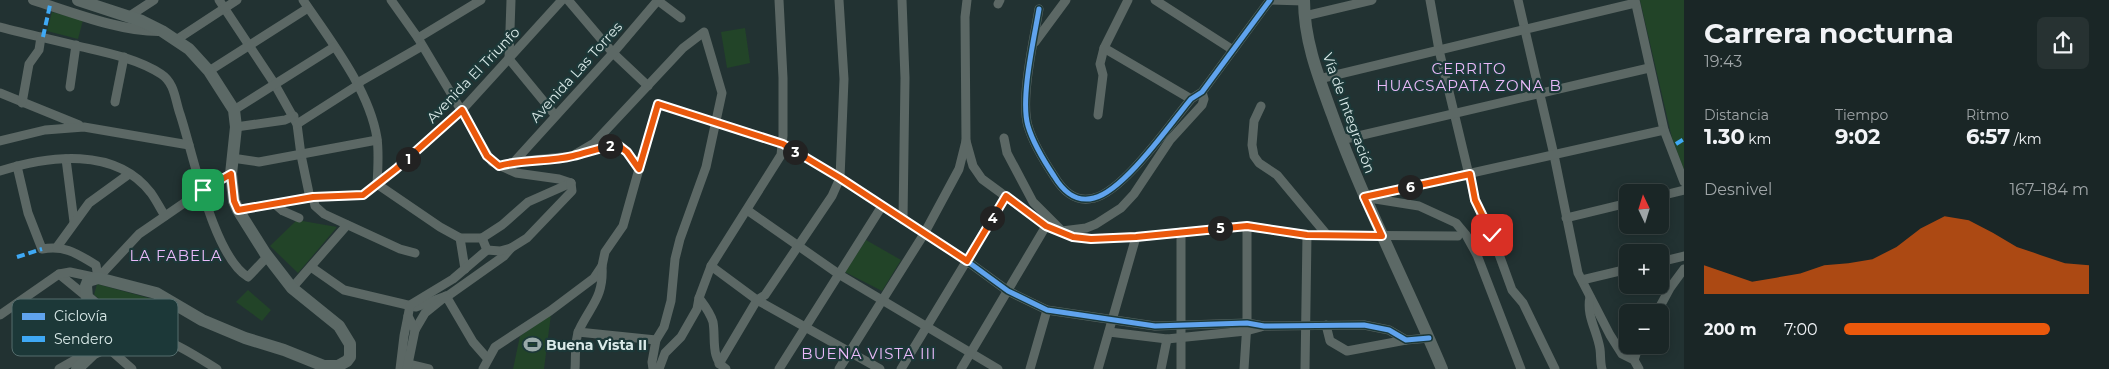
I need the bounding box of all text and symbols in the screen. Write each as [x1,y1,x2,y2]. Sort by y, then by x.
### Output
text: Carrera nocturna [1704,16,1954,50]
button: share [2037,17,2089,69]
street label: Avenida Las Torres [526,18,626,126]
street label: Avenida El Triunfo [423,23,524,127]
street label: Vía de Integración [1319,50,1379,176]
text: 19:43 [1704,52,1742,71]
district label: CERRITO HUACSAPATA ZONA B [1376,59,1562,95]
text: Distancia [1704,106,1769,124]
text: Tiempo [1835,106,1888,124]
text: Ritmo [1966,106,2009,124]
text: 1.30 [1704,124,1745,149]
text: 9:02 [1835,124,1880,149]
text: 6:57 [1966,124,2010,149]
text: km [1745,130,1771,148]
text: /km [2010,130,2042,148]
pin: 2 [598,134,622,158]
text: 2 [606,137,615,155]
pin: 3 [782,140,808,164]
text: 3 [791,143,800,161]
pin: 1 [396,146,420,172]
text: 1 [406,150,411,168]
pin [182,169,224,211]
pin: 6 [1398,174,1422,200]
icon: arrive [189,176,217,204]
text: 6 [1406,178,1415,196]
text: Desnivel [1704,180,1772,199]
text: 167–184 m [2010,180,2089,199]
north arrow [1619,184,1669,234]
map controls [1619,184,1669,354]
pin: 4 [980,206,1004,230]
text: 4 [988,209,997,227]
pin [1471,214,1513,256]
pin: 5 [1208,216,1232,240]
text: 5 [1216,219,1225,237]
icon: check [1478,221,1506,249]
button: + [1619,244,1669,294]
district label: LA FABELA [129,246,223,265]
legend [12,299,178,356]
button: − [1619,304,1669,354]
text: Ciclovía [54,307,107,325]
text: 200 m [1704,320,1756,339]
text: 7:00 [1784,320,1818,339]
text: Sendero [54,330,113,348]
sports icon: Buena Vista II [522,335,542,355]
place label: Buena Vista II [546,336,647,354]
district label: BUENA VISTA III [801,344,937,363]

